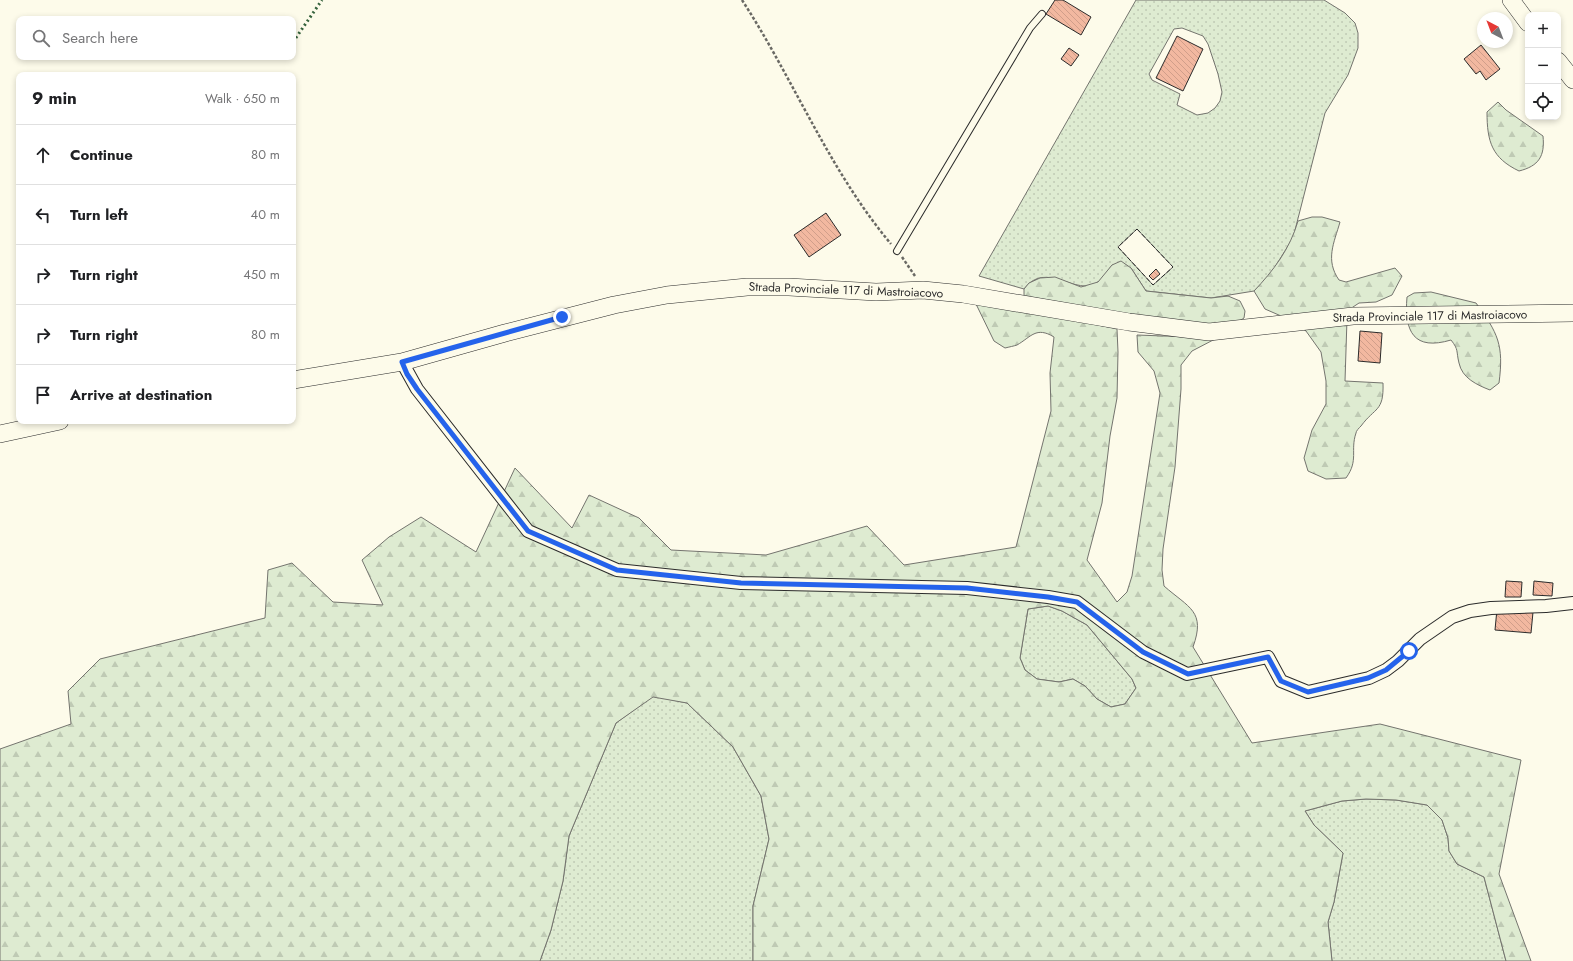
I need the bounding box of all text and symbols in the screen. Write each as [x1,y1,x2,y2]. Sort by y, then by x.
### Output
north arrow [1477,12,1513,48]
map controls [1525,12,1561,120]
button: + [1525,12,1561,48]
search box [16,16,296,60]
icon: search [30,27,52,49]
text: Search here [62,27,138,49]
button: − [1525,48,1561,84]
button: locate [1525,84,1561,120]
text: 9 min [32,86,77,110]
text: Walk · 650 m [205,89,280,108]
icon: ahead [32,144,54,166]
text: Continue [70,144,133,166]
text: 80 m [251,145,280,164]
icon: left [32,204,54,226]
text: Turn left [70,204,128,226]
text: 40 m [251,205,280,224]
icon: right [32,264,54,286]
text: Turn right [70,264,138,286]
text: 450 m [243,265,280,284]
street label: Strada Provinciale 117 di Mastroiacovo [748,278,944,302]
street label: Strada Provinciale 117 di Mastroiacovo [1333,305,1528,327]
route end [553,308,571,326]
icon: right [32,324,54,346]
text: Turn right [70,324,138,346]
text: 80 m [251,325,280,344]
icon: arrive [32,384,54,406]
text: Arrive at destination [70,384,212,406]
route start [1400,642,1418,660]

